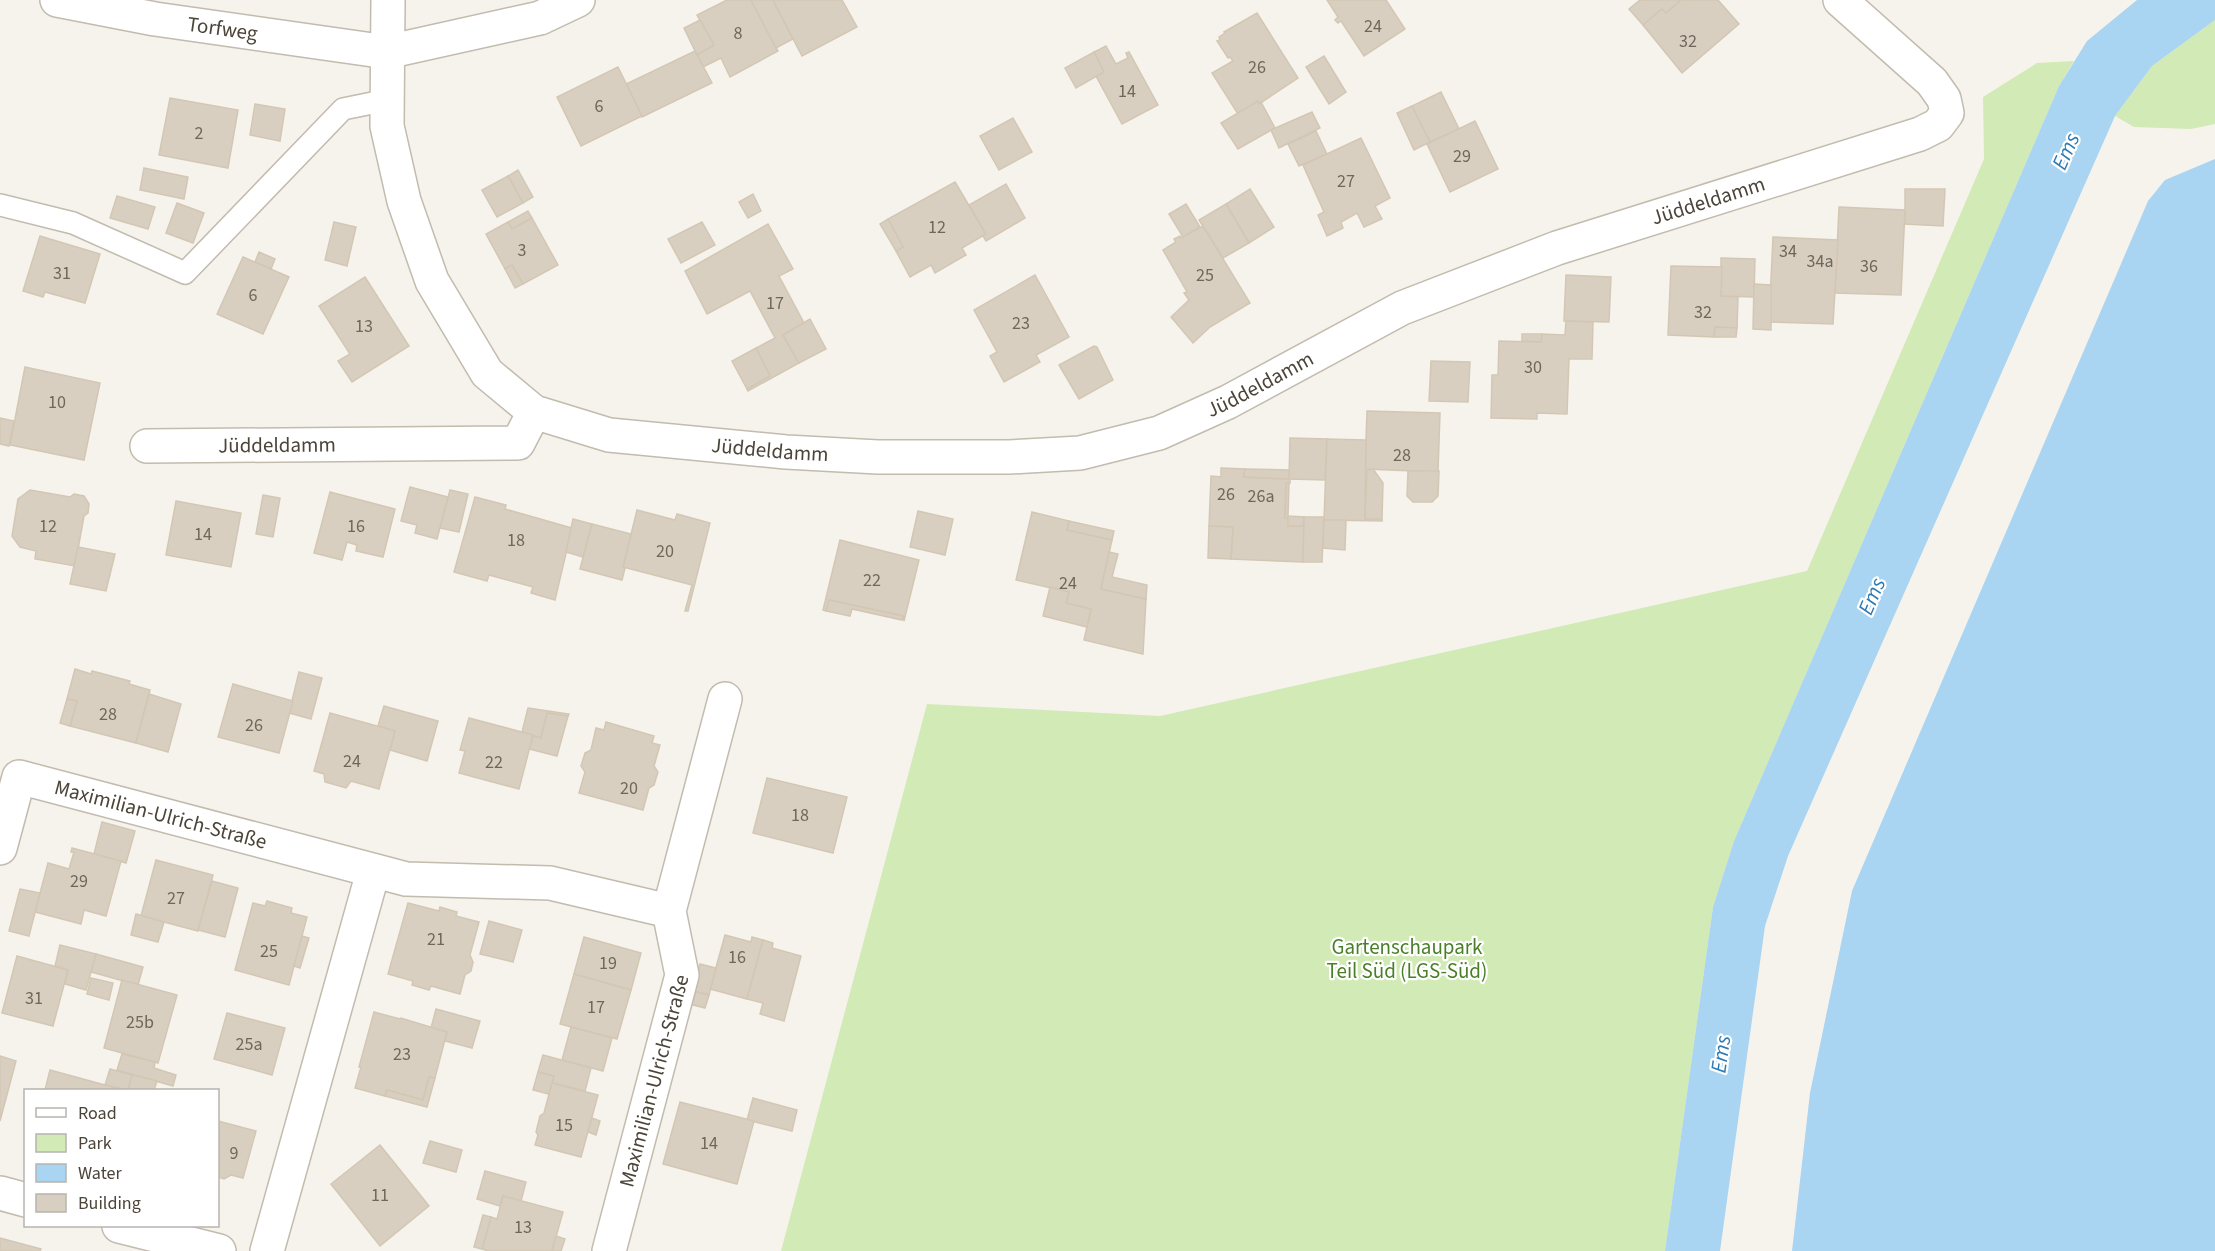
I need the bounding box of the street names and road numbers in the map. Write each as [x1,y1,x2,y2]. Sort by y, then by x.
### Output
street label: Torfweg [185,9,260,48]
street label: Jüddeldamm [1648,169,1769,232]
street label: Jüddeldamm [1201,344,1319,425]
street label: Jüddeldamm [218,429,336,460]
street label: Jüddeldamm [710,430,829,469]
street label: Maximilian-Ulrich-Straße [51,772,270,857]
street label: Maximilian-Ulrich-Straße [612,971,696,1190]

